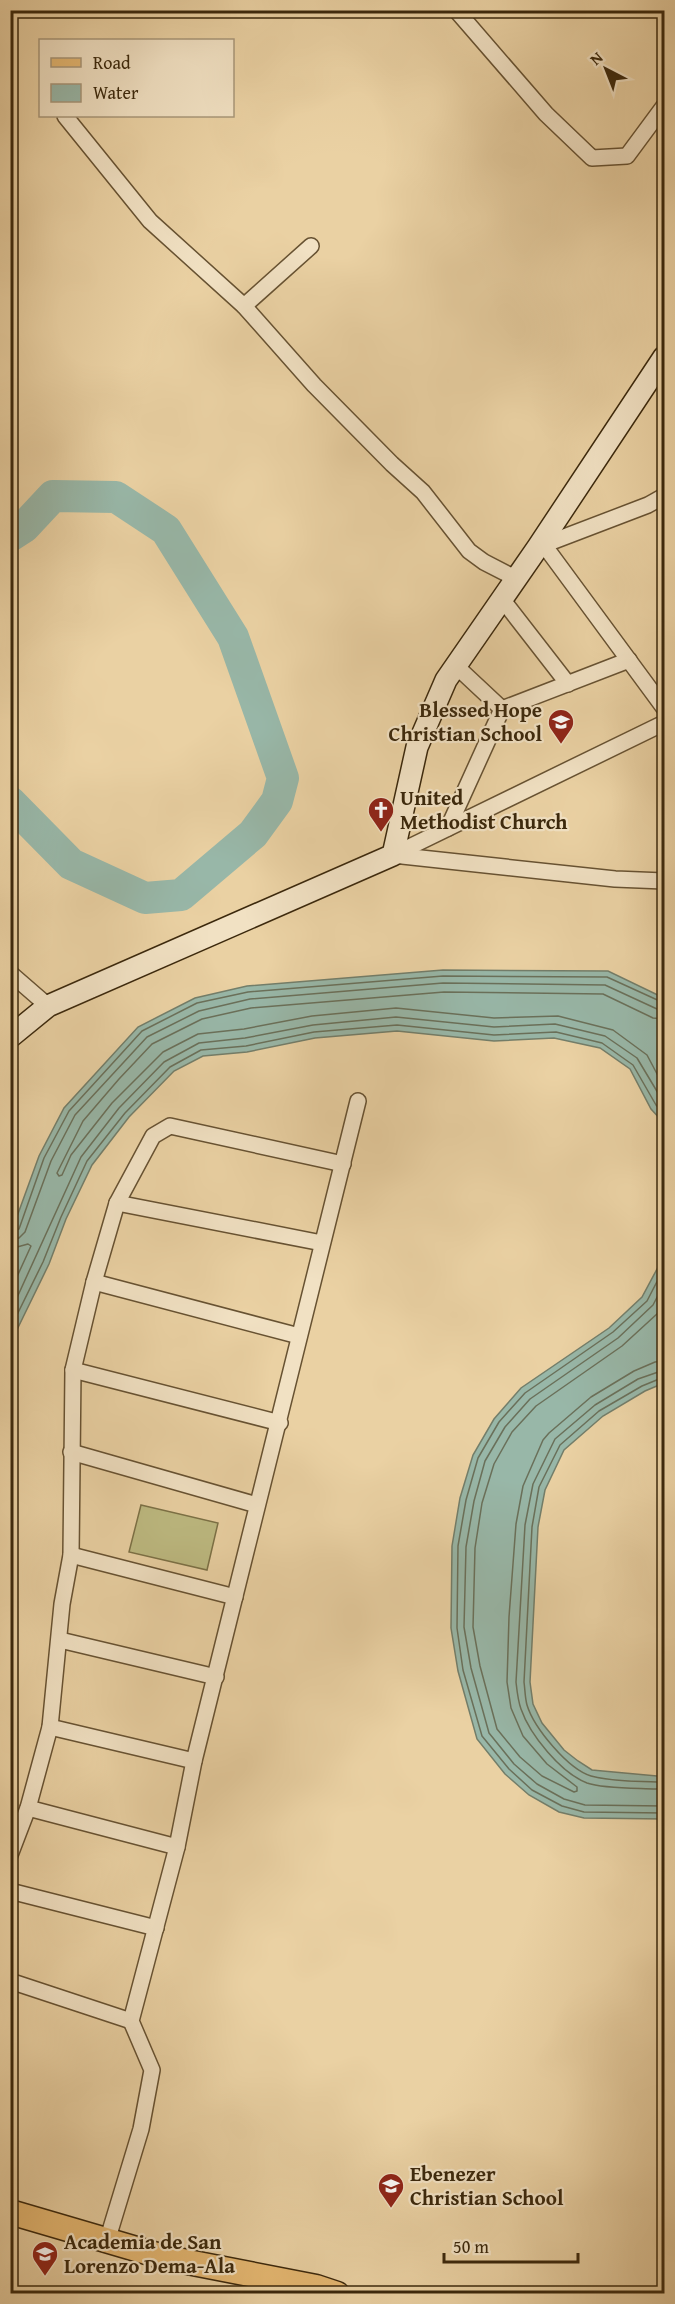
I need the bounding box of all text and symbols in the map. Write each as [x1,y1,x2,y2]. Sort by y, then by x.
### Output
legend [39,39,234,117]
north arrow [576,39,636,99]
text: N [584,45,608,70]
text: Road [93,49,131,76]
text: Water [93,79,139,106]
place label: Blessed Hope Christian School [389,694,542,749]
school or university icon: Blessed Hope Christian School [546,707,576,745]
place label: United Methodist Church [400,782,568,837]
church icon: United Methodist Church [366,795,396,833]
place label: Ebenezer Christian School [410,2158,564,2213]
school or university icon: Ebenezer Christian School [376,2171,406,2209]
place label: Academia de San Lorenzo Dema-Ala [64,2226,235,2281]
scale bar [444,2226,578,2264]
text: 50 m [453,2233,489,2260]
school or university icon: Academia de San Lorenzo Dema-Ala [30,2239,60,2277]

